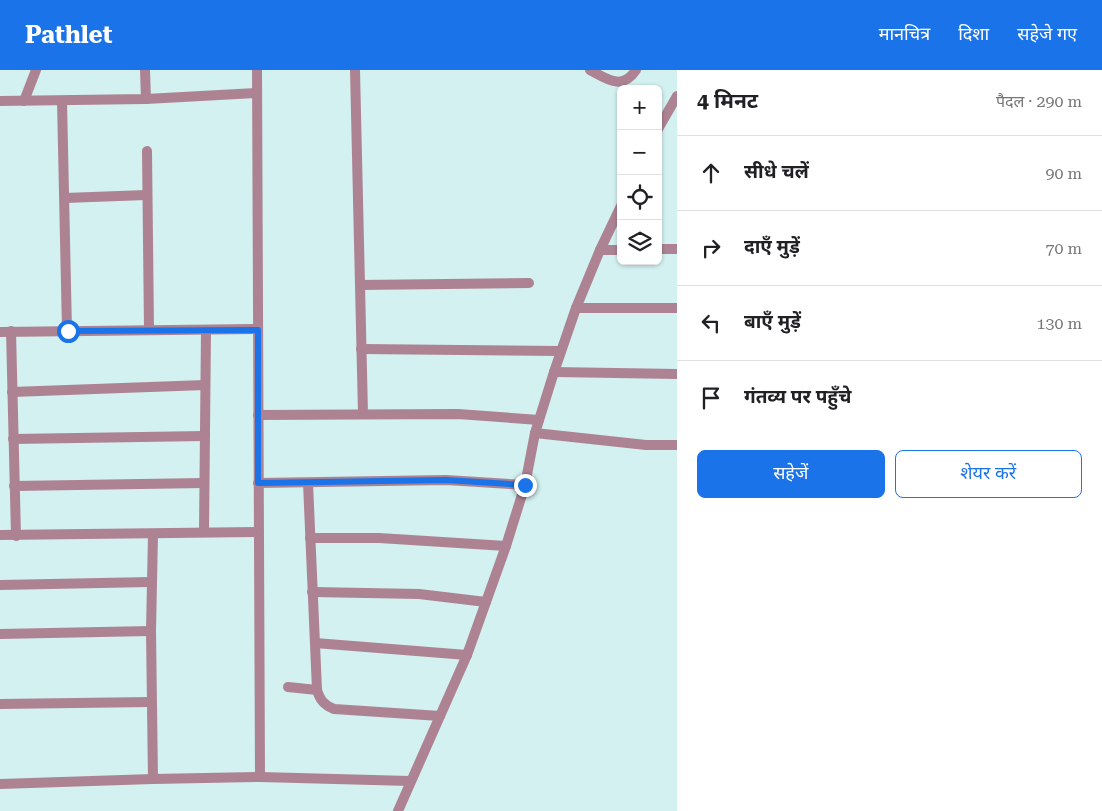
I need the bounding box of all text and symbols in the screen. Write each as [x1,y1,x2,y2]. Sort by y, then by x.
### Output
text: Pathlet [25,21,112,49]
text: मानचित्र [879,23,930,44]
text: दिशा [958,23,989,44]
text: सहेजे गए [1017,23,1077,44]
map controls [617,85,662,265]
button: + [617,85,662,130]
text: 4 मिनट [697,89,758,113]
text: पैदल · 290 m [996,92,1082,111]
button: − [617,130,662,175]
icon: ahead [697,159,725,187]
text: सीधे चलें [744,160,809,183]
text: 90 m [1045,164,1082,183]
button: locate [617,175,662,220]
button: layers [617,220,662,265]
icon: right [697,234,725,262]
text: दाएँ मुड़ें [744,235,800,258]
text: 70 m [1045,239,1082,258]
icon: left [697,309,725,337]
text: बाएँ मुड़ें [744,310,801,333]
text: 130 m [1036,314,1082,333]
route start [57,320,80,343]
icon: arrive [697,384,725,412]
text: गंतव्य पर पहुँचे [744,385,851,408]
button: सहेजें [697,450,885,498]
button: शेयर करें [895,450,1082,498]
route end [514,474,537,497]

